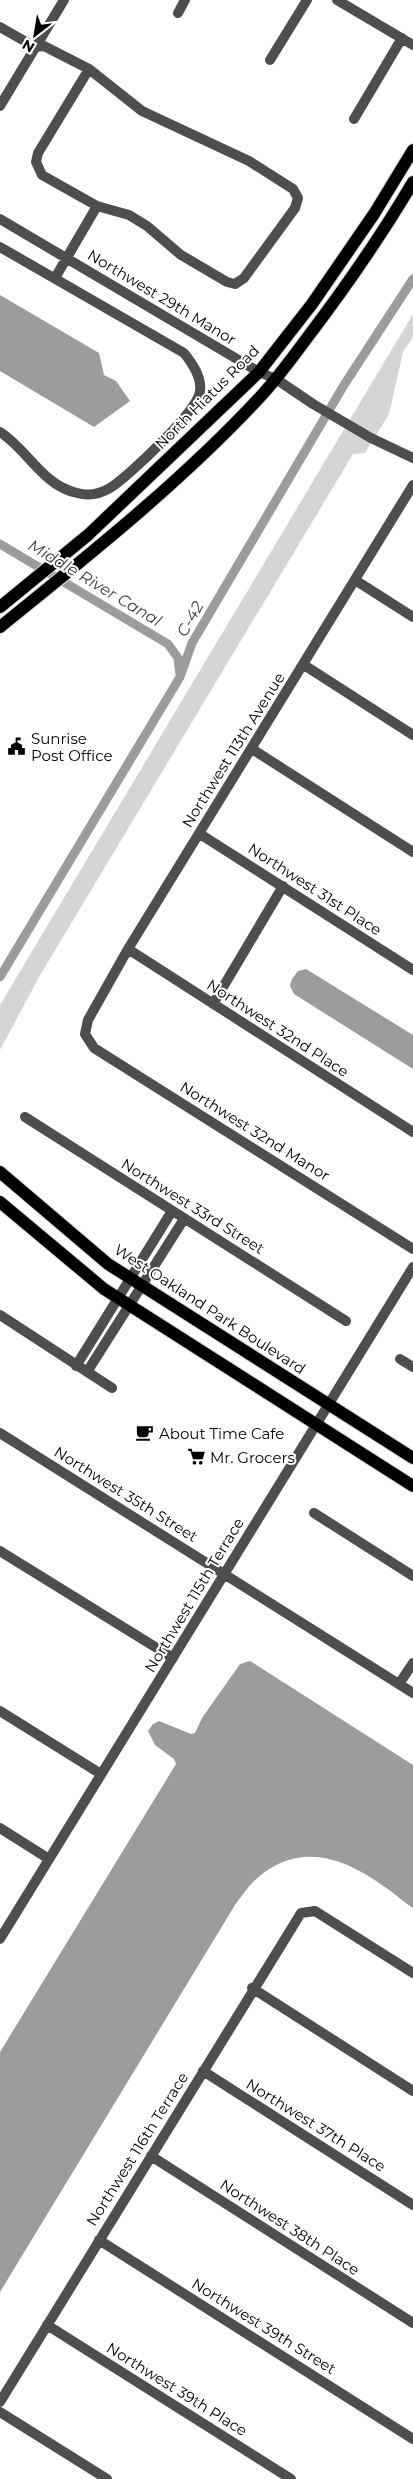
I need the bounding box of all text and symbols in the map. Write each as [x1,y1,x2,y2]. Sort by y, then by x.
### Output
north arrow [10,10,60,60]
text: N [19,36,38,57]
street label: Northwest 29th Manor [84,245,240,349]
street label: North Hiatus Road [151,341,263,453]
water label: Middle River Canal [25,536,166,631]
water label: C-42 [173,598,207,640]
street label: Northwest 113th Avenue [177,669,289,831]
place label: Sunrise Post Office [31,729,113,765]
public building icon: Sunrise Post Office [7,737,27,757]
street label: Northwest 31st Place [245,839,385,939]
street label: Northwest 32nd Place [203,975,353,1081]
street label: Northwest 32nd Manor [177,1077,333,1185]
street label: Northwest 33rd Street [118,1154,268,1258]
street label: West Oakland Park Boulevard [111,1240,309,1378]
cafe icon: About Time Cafe [135,1423,155,1443]
place label: About Time Cafe [159,1424,284,1443]
street label: Northwest 35th Street [51,1442,201,1546]
supermarket icon: Mr. Grocers [186,1447,206,1467]
place label: Mr. Grocers [210,1448,295,1467]
street label: Northwest 115th Terrace [140,1514,248,1676]
street label: Northwest 116th Terrace [82,2069,192,2229]
street label: Northwest 37th Place [243,2074,389,2176]
street label: Northwest 38th Place [217,2175,363,2279]
street label: Northwest 39th Street [188,2274,340,2378]
street label: Northwest 39th Place [103,2338,251,2440]

